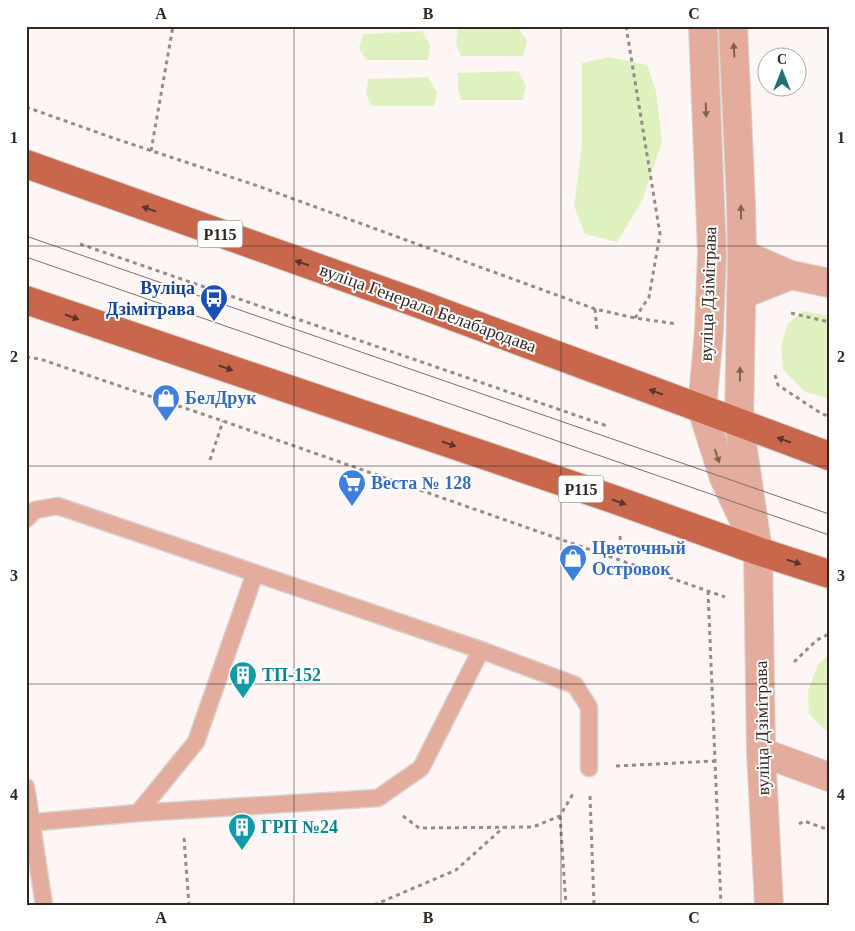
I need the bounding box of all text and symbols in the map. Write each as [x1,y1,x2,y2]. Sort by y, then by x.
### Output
text: A [155,5,167,22]
text: B [423,5,434,22]
text: C [688,5,700,22]
one-way arrow [730,41,738,57]
north arrow [758,48,808,98]
text: С [777,52,787,67]
one-way arrow [703,102,711,118]
text: 1 [10,129,18,146]
text: 1 [837,129,845,146]
one-way arrow [737,204,745,220]
one-way arrow [141,205,156,212]
road number: Р115 [198,220,242,248]
street label: вуліца Дзімітрава [696,226,720,362]
one-way arrow [294,259,309,267]
street label: вуліца Генерала Белабародава [317,259,539,357]
place label: Вуліца Дзімітрава [106,278,195,319]
bus stop icon: Вуліца Дзімітрава [199,283,229,322]
one-way arrow [65,313,80,321]
text: 2 [10,348,18,365]
text: 2 [837,348,845,365]
one-way arrow [219,365,234,373]
one-way arrow [737,366,745,382]
shop icon: БелДрук [151,383,181,422]
place label: БелДрук [185,388,257,408]
one-way arrow [648,388,663,396]
one-way arrow [776,436,791,444]
one-way arrow [442,440,457,448]
one-way arrow [713,448,721,463]
supermarket icon: Веста № 128 [337,468,367,507]
place label: Веста № 128 [371,473,471,493]
road number: Р115 [558,476,604,502]
one-way arrow [612,498,627,506]
place label: Цветочный Островок [592,538,686,579]
shop icon: Цветочный Островок [558,543,588,582]
one-way arrow [786,559,801,567]
text: 3 [10,567,18,584]
text: 3 [837,567,845,584]
building icon: ТП-152 [228,660,258,699]
street label: вуліца Дзімітрава [751,660,773,796]
place label: ТП-152 [262,665,321,685]
text: 4 [10,786,18,803]
text: 4 [837,786,845,803]
building icon: ГРП №24 [227,812,257,851]
place label: ГРП №24 [261,817,338,837]
text: A [155,909,167,926]
text: B [423,909,434,926]
text: C [688,909,700,926]

